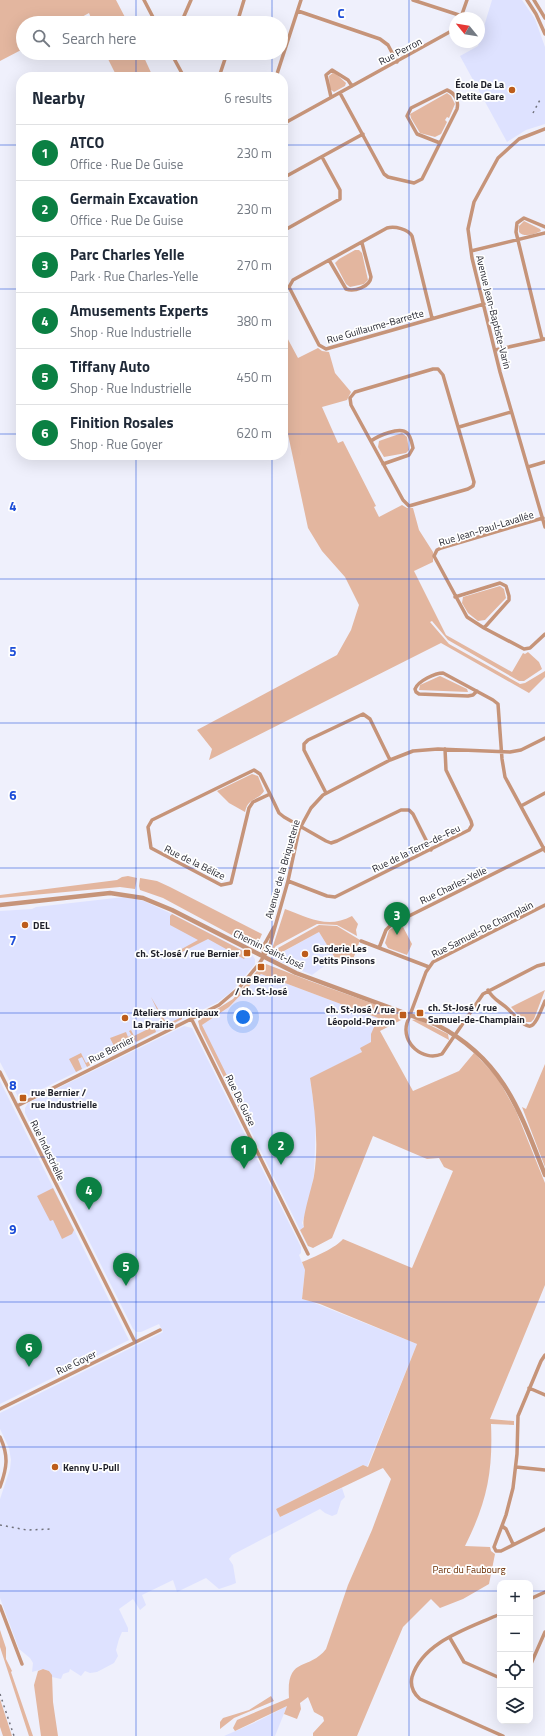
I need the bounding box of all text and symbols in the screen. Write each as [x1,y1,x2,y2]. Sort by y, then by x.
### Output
text: C [337,3,345,23]
north arrow [449,12,485,48]
search box [16,16,288,60]
icon: search [30,27,52,49]
text: Search here [62,27,136,50]
street label: Rue Perron [376,34,425,69]
place label: École De La Petite Gare [455,77,504,104]
text: Nearby [32,85,85,111]
marker: École De La Petite Gare [507,85,517,95]
text: 6 results [224,88,272,108]
text: ATCO [70,131,104,154]
text: 1 [41,143,49,163]
text: 230 m [236,143,272,163]
text: Office · Rue De Guise [70,154,183,174]
text: Germain Excavation [70,187,198,210]
text: 2 [41,199,49,219]
text: 230 m [236,199,272,219]
text: Office · Rue De Guise [70,210,183,230]
text: Parc Charles Yelle [70,243,184,266]
street label: Avenue Jean-Baptiste-Varin [472,253,515,371]
text: 3 [41,255,49,275]
text: 270 m [236,255,272,275]
text: Park · Rue Charles-Yelle [70,266,198,286]
text: Amusements Experts [70,299,208,322]
street label: Rue Guillaume-Barrette [325,305,425,347]
text: 4 [41,311,49,331]
text: 380 m [236,311,272,331]
text: Shop · Rue Industrielle [70,322,192,342]
text: Tiffany Auto [70,355,150,378]
text: 5 [41,367,49,387]
text: 450 m [236,367,272,387]
text: Shop · Rue Industrielle [70,378,192,398]
text: Finition Rosales [70,411,174,434]
text: 6 [41,423,49,443]
text: 620 m [236,423,272,443]
text: Shop · Rue Goyer [70,434,163,454]
text: 4 [9,496,17,516]
street label: Rue Jean-Paul-Lavallée [437,507,535,550]
text: 5 [9,641,17,661]
text: 6 [9,785,17,805]
street label: Avenue de la Briqueterie [261,818,304,920]
street label: Rue de la Terre-de-Feu [370,821,463,876]
street label: Rue de la Bélize [162,841,228,884]
street label: Rue Charles-Yelle [417,863,489,908]
street label: Rue Samuel-De Champlain [429,897,536,962]
pin: 3 [384,902,410,935]
place label: DEL [33,918,50,933]
marker: DEL [20,920,30,930]
street label: Chemin Saint-José [231,926,307,973]
text: 7 [9,930,17,950]
place label: Garderie Les Petits Pinsons [313,941,375,968]
place label: ch. St-José / rue Bernier [136,946,239,961]
marker: ch. St-José / rue Bernier [242,948,252,958]
marker: Garderie Les Petits Pinsons [300,949,310,959]
marker: rue Bernier / ch. St-José [256,962,266,972]
place label: rue Bernier / ch. St-José [235,972,287,999]
place label: ch. St-José / rue Samuel-de-Champlain [428,1000,525,1027]
place label: ch. St-José / rue Léopold-Perron [326,1002,395,1029]
place label: Ateliers municipaux La Prairie [133,1005,219,1032]
your location [233,1007,253,1027]
marker: ch. St-José / rue Samuel-de-Champlain [415,1008,425,1018]
marker: ch. St-José / rue Léopold-Perron [398,1010,408,1020]
marker: Ateliers municipaux La Prairie [120,1013,130,1023]
street label: Rue Bernier [86,1031,137,1067]
street label: Rue De Guise [222,1072,260,1129]
text: 8 [9,1075,17,1095]
place label: rue Bernier / rue Industrielle [31,1085,97,1112]
marker: rue Bernier / rue Industrielle [18,1093,28,1103]
street label: Rue Industrielle [26,1117,69,1183]
pin: 2 [268,1132,294,1165]
pin: 1 [231,1136,257,1169]
pin: 4 [76,1177,102,1210]
text: 9 [9,1219,17,1239]
pin: 5 [113,1253,139,1286]
pin: 6 [16,1334,42,1367]
street label: Rue Goyer [53,1346,99,1379]
place label: Kenny U-Pull [63,1460,120,1475]
marker: Kenny U-Pull [50,1462,60,1472]
park label: Parc du Faubourg [432,1562,506,1577]
map controls [497,1580,533,1724]
button: + [497,1580,533,1616]
button: − [497,1616,533,1652]
button: locate [497,1652,533,1688]
button: layers [497,1688,533,1724]

